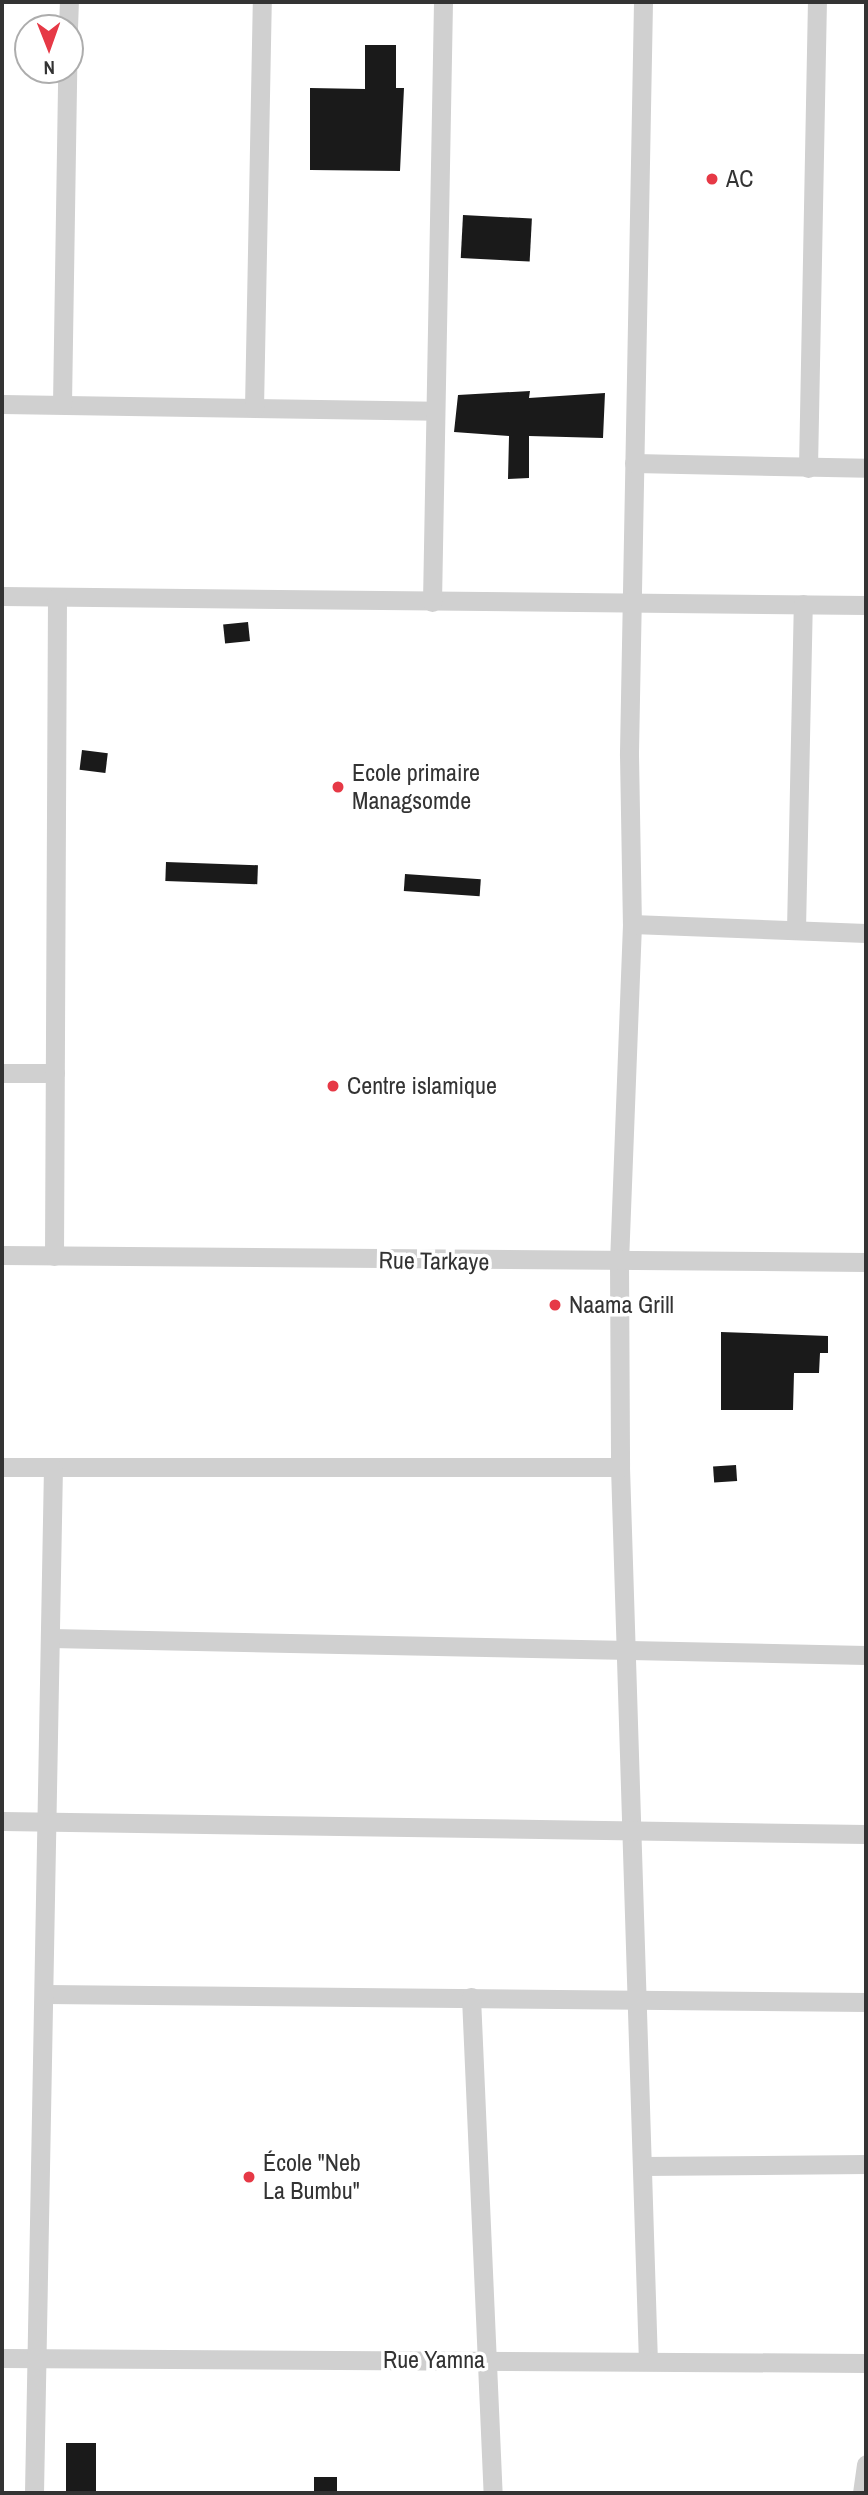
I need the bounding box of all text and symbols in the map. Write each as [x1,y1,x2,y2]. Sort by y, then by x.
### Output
north arrow [14,14,84,84]
text: N [43,55,55,81]
place label: AC [726,165,753,193]
marker: AC [704,171,720,187]
place label: Ecole primaire Managsomde [352,759,480,815]
marker: Ecole primaire Managsomde [330,779,346,795]
place label: Centre islamique [347,1072,497,1100]
marker: Centre islamique [325,1078,341,1094]
street label: Rue Tarkaye [378,1246,490,1276]
place label: Naama Grill [569,1291,674,1319]
marker: Naama Grill [547,1297,563,1313]
place label: École "Neb La Bumbu" [263,2149,361,2205]
marker: École "Neb La Bumbu" [241,2169,257,2185]
street label: Rue Yamna [383,2346,485,2374]

